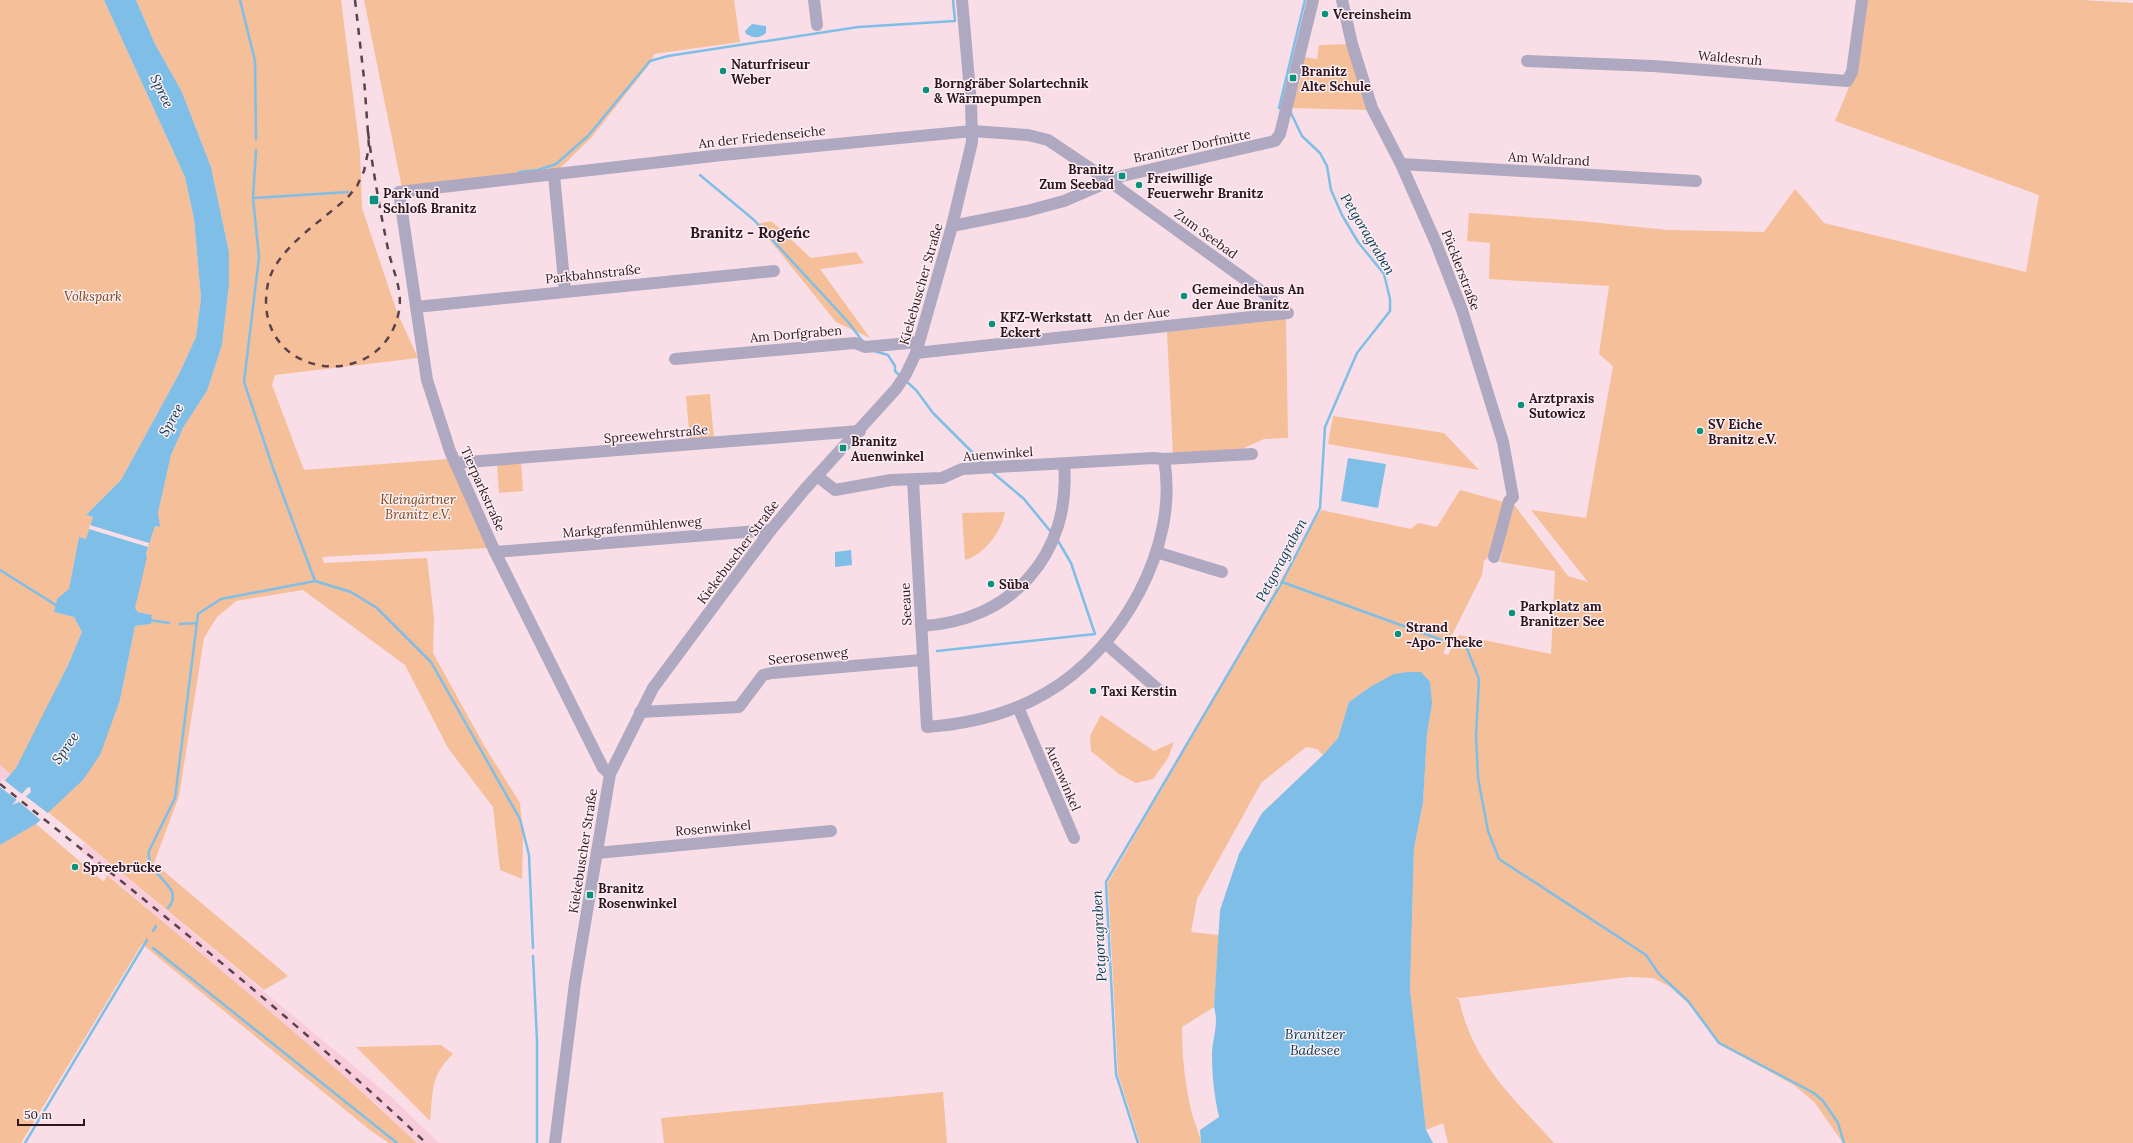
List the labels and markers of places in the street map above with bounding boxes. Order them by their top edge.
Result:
place label: Vereinsheim [1333,6,1411,23]
marker: Vereinsheim [1320,9,1330,19]
place label: Naturfriseur Weber [731,56,811,88]
place label: Branitz Alte Schule [1301,63,1371,95]
marker: Naturfriseur Weber [718,66,728,76]
marker: Branitz Alte Schule [1288,73,1298,83]
place label: Borngräber Solartechnik & Wärmepumpen [934,75,1089,107]
marker: Borngräber Solartechnik & Wärmepumpen [921,85,931,95]
place label: Branitz Zum Seebad [1039,161,1114,193]
place label: Freiwillige Feuerwehr Branitz [1147,170,1264,202]
marker: Branitz Zum Seebad [1117,171,1127,181]
marker: Freiwillige Feuerwehr Branitz [1134,180,1144,190]
place label: Park und Schloß Branitz [383,185,477,217]
marker: Park und Schloß Branitz [368,194,380,206]
place label: Gemeindehaus An der Aue Branitz [1192,281,1305,313]
marker: Gemeindehaus An der Aue Branitz [1179,291,1189,301]
place label: KFZ-Werkstatt Eckert [1000,309,1093,341]
marker: KFZ-Werkstatt Eckert [987,319,997,329]
place label: Arztpraxis Sutowicz [1529,390,1594,422]
marker: Arztpraxis Sutowicz [1516,400,1526,410]
place label: SV Eiche Branitz e.V. [1708,416,1777,448]
marker: SV Eiche Branitz e.V. [1695,426,1705,436]
place label: Branitz Auenwinkel [851,433,924,465]
marker: Branitz Auenwinkel [838,443,848,453]
place label: Süba [999,576,1029,593]
marker: Süba [986,579,996,589]
place label: Parkplatz am Branitzer See [1520,598,1604,630]
marker: Parkplatz am Branitzer See [1507,608,1517,618]
place label: Strand -Apo- Theke [1406,619,1483,651]
marker: Strand -Apo- Theke [1393,629,1403,639]
place label: Taxi Kerstin [1101,683,1178,700]
marker: Taxi Kerstin [1088,686,1098,696]
place label: Spreebrücke [83,859,161,876]
marker: Spreebrücke [70,862,80,872]
place label: Branitz Rosenwinkel [598,880,677,912]
marker: Branitz Rosenwinkel [585,890,595,900]

